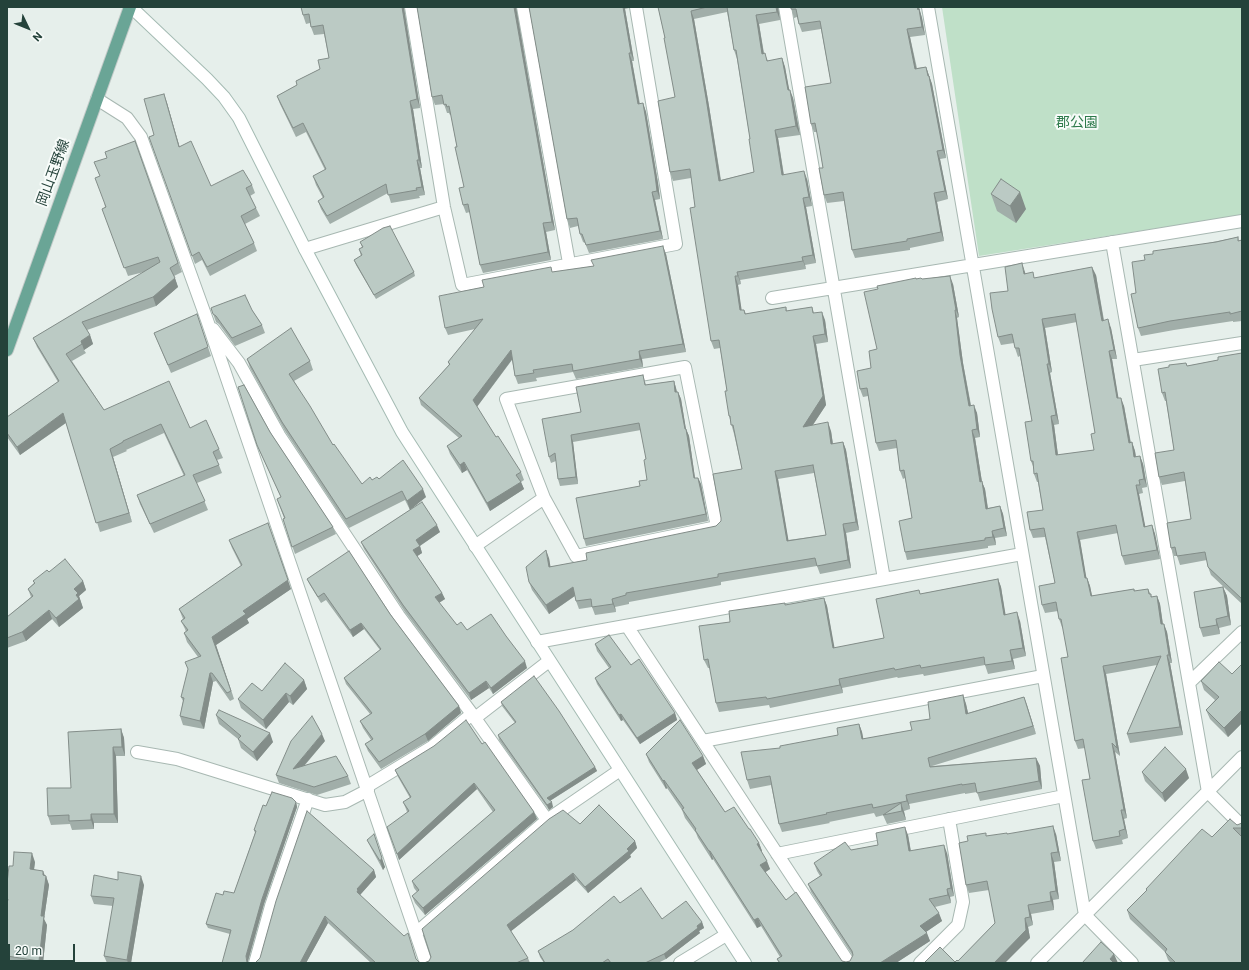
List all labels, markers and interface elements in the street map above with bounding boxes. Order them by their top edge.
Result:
north arrow [8,8,48,48]
text: N [30,29,45,44]
park label: 郡公園 [1056,115,1098,131]
street label: 岡山玉野線 [34,137,74,209]
scale bar [10,936,77,962]
text: 20 m [15,944,42,958]

